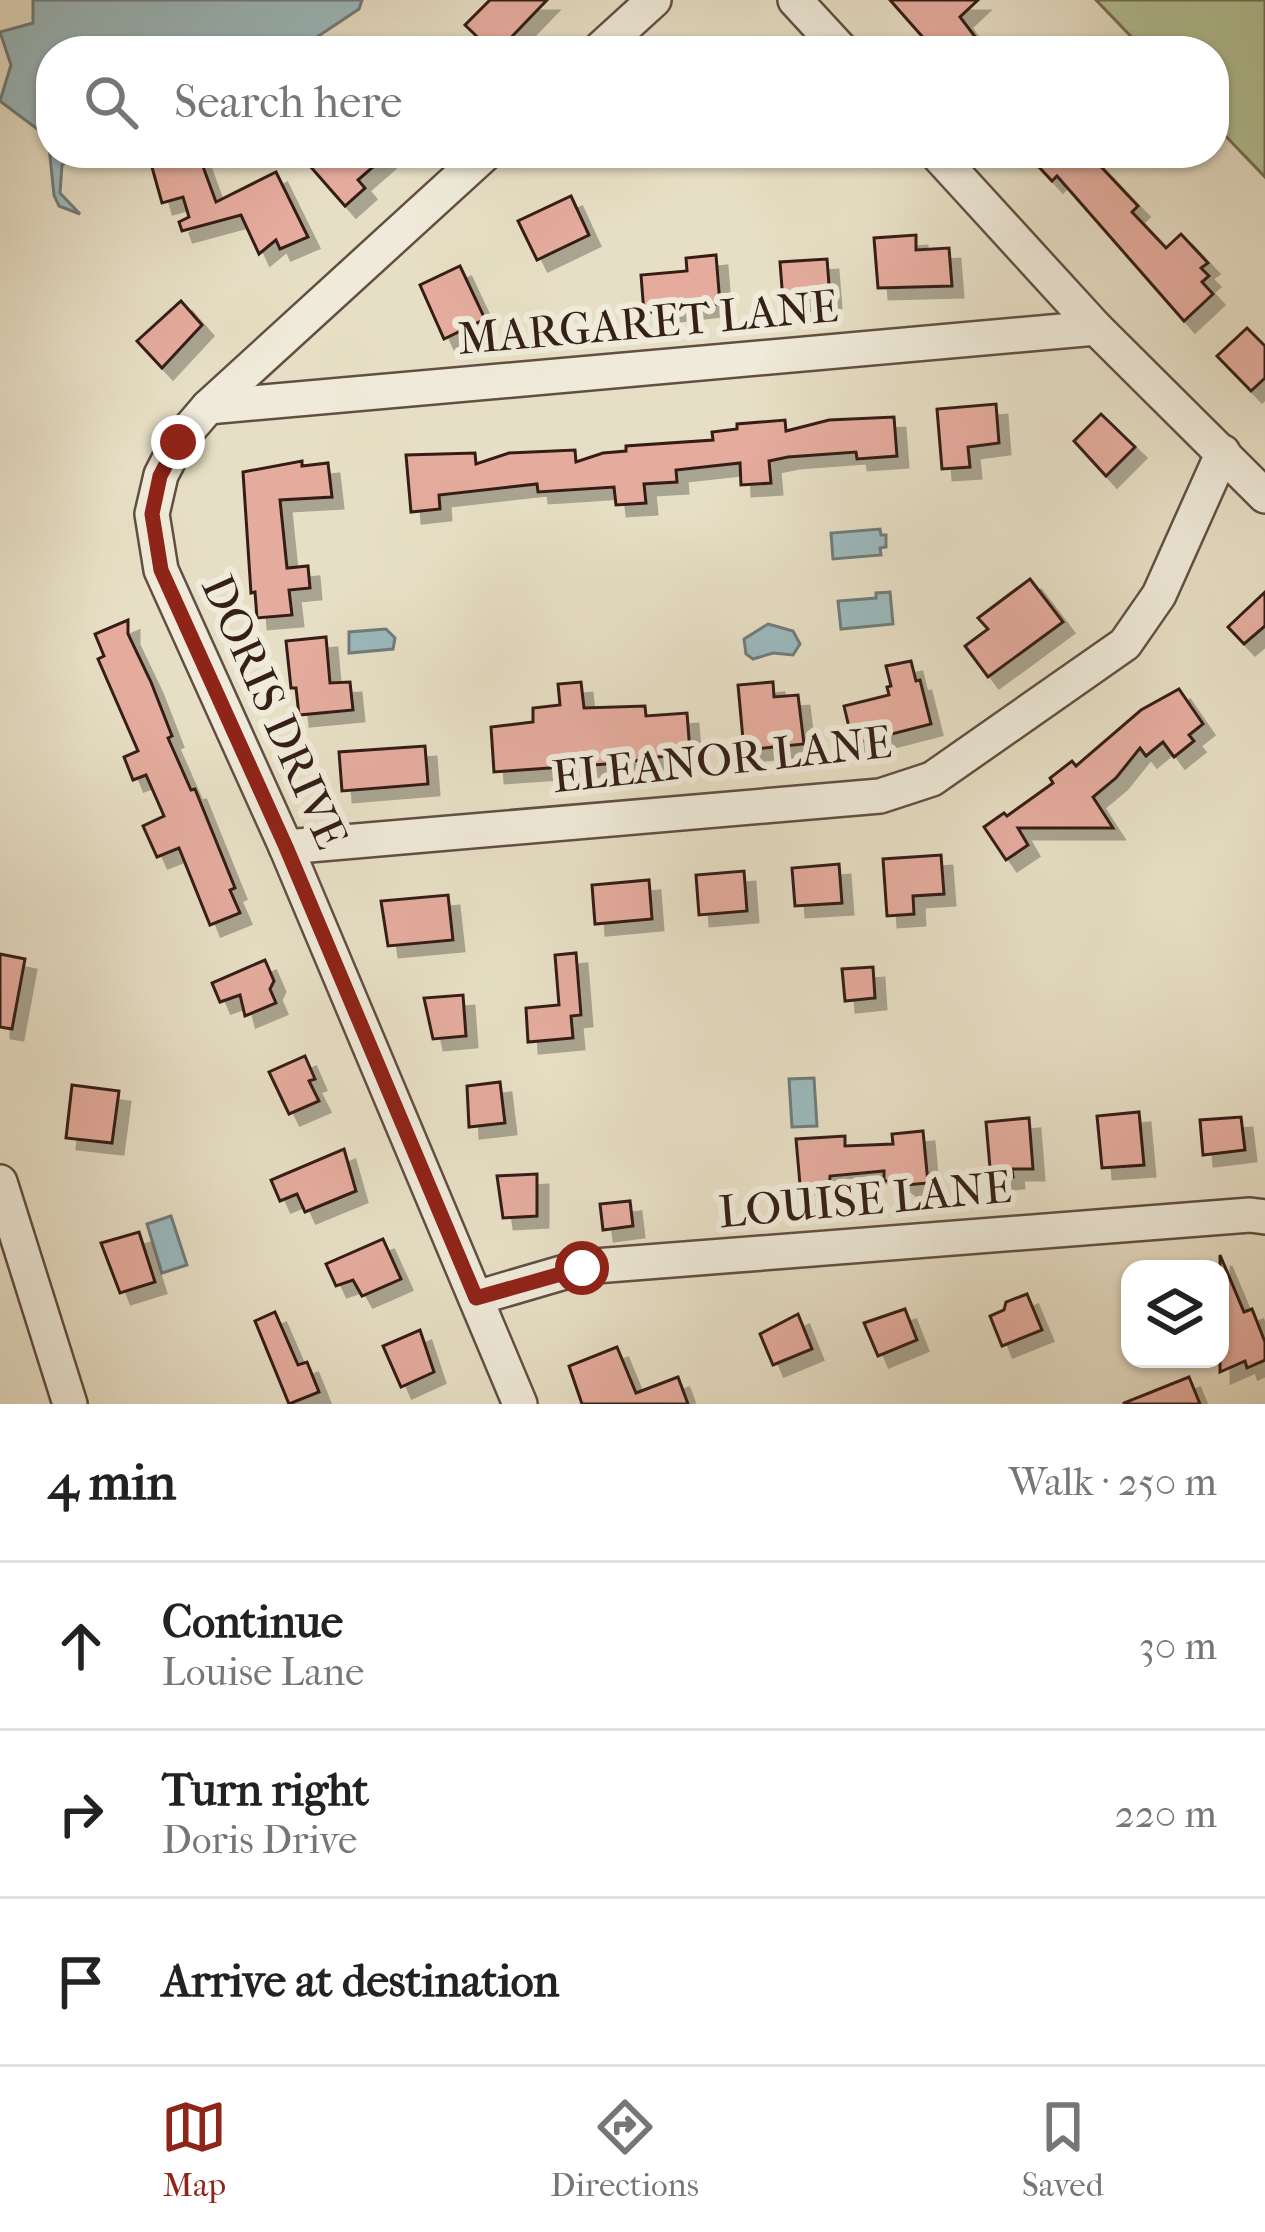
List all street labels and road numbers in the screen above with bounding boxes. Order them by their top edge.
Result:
street label: MARGARET LANE [456,280,840,366]
street label: DORIS DRIVE [190,567,358,857]
street label: ELEANOR LANE [550,716,894,804]
street label: LOUISE LANE [716,1161,1014,1239]

